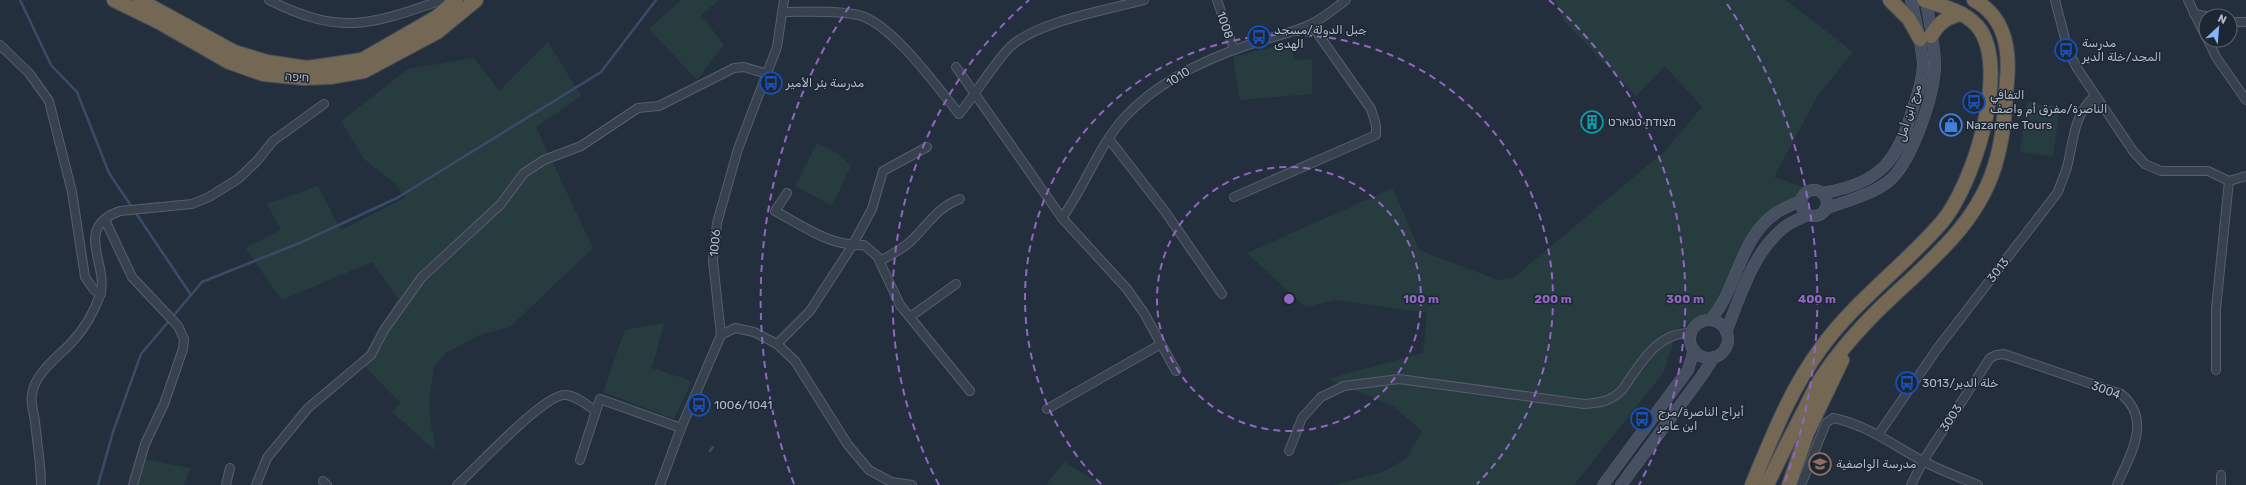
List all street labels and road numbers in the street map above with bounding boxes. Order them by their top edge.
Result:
street label: 1008 [1214,9,1236,41]
street label: 1010 [1163,64,1193,90]
street label: חיפה [284,69,310,85]
street label: مرج ابن أمل [1894,82,1926,144]
street label: 1006 [707,229,723,257]
street label: 3013 [1984,255,2012,285]
street label: 3004 [2090,378,2123,402]
street label: 3003 [1937,402,1965,434]

